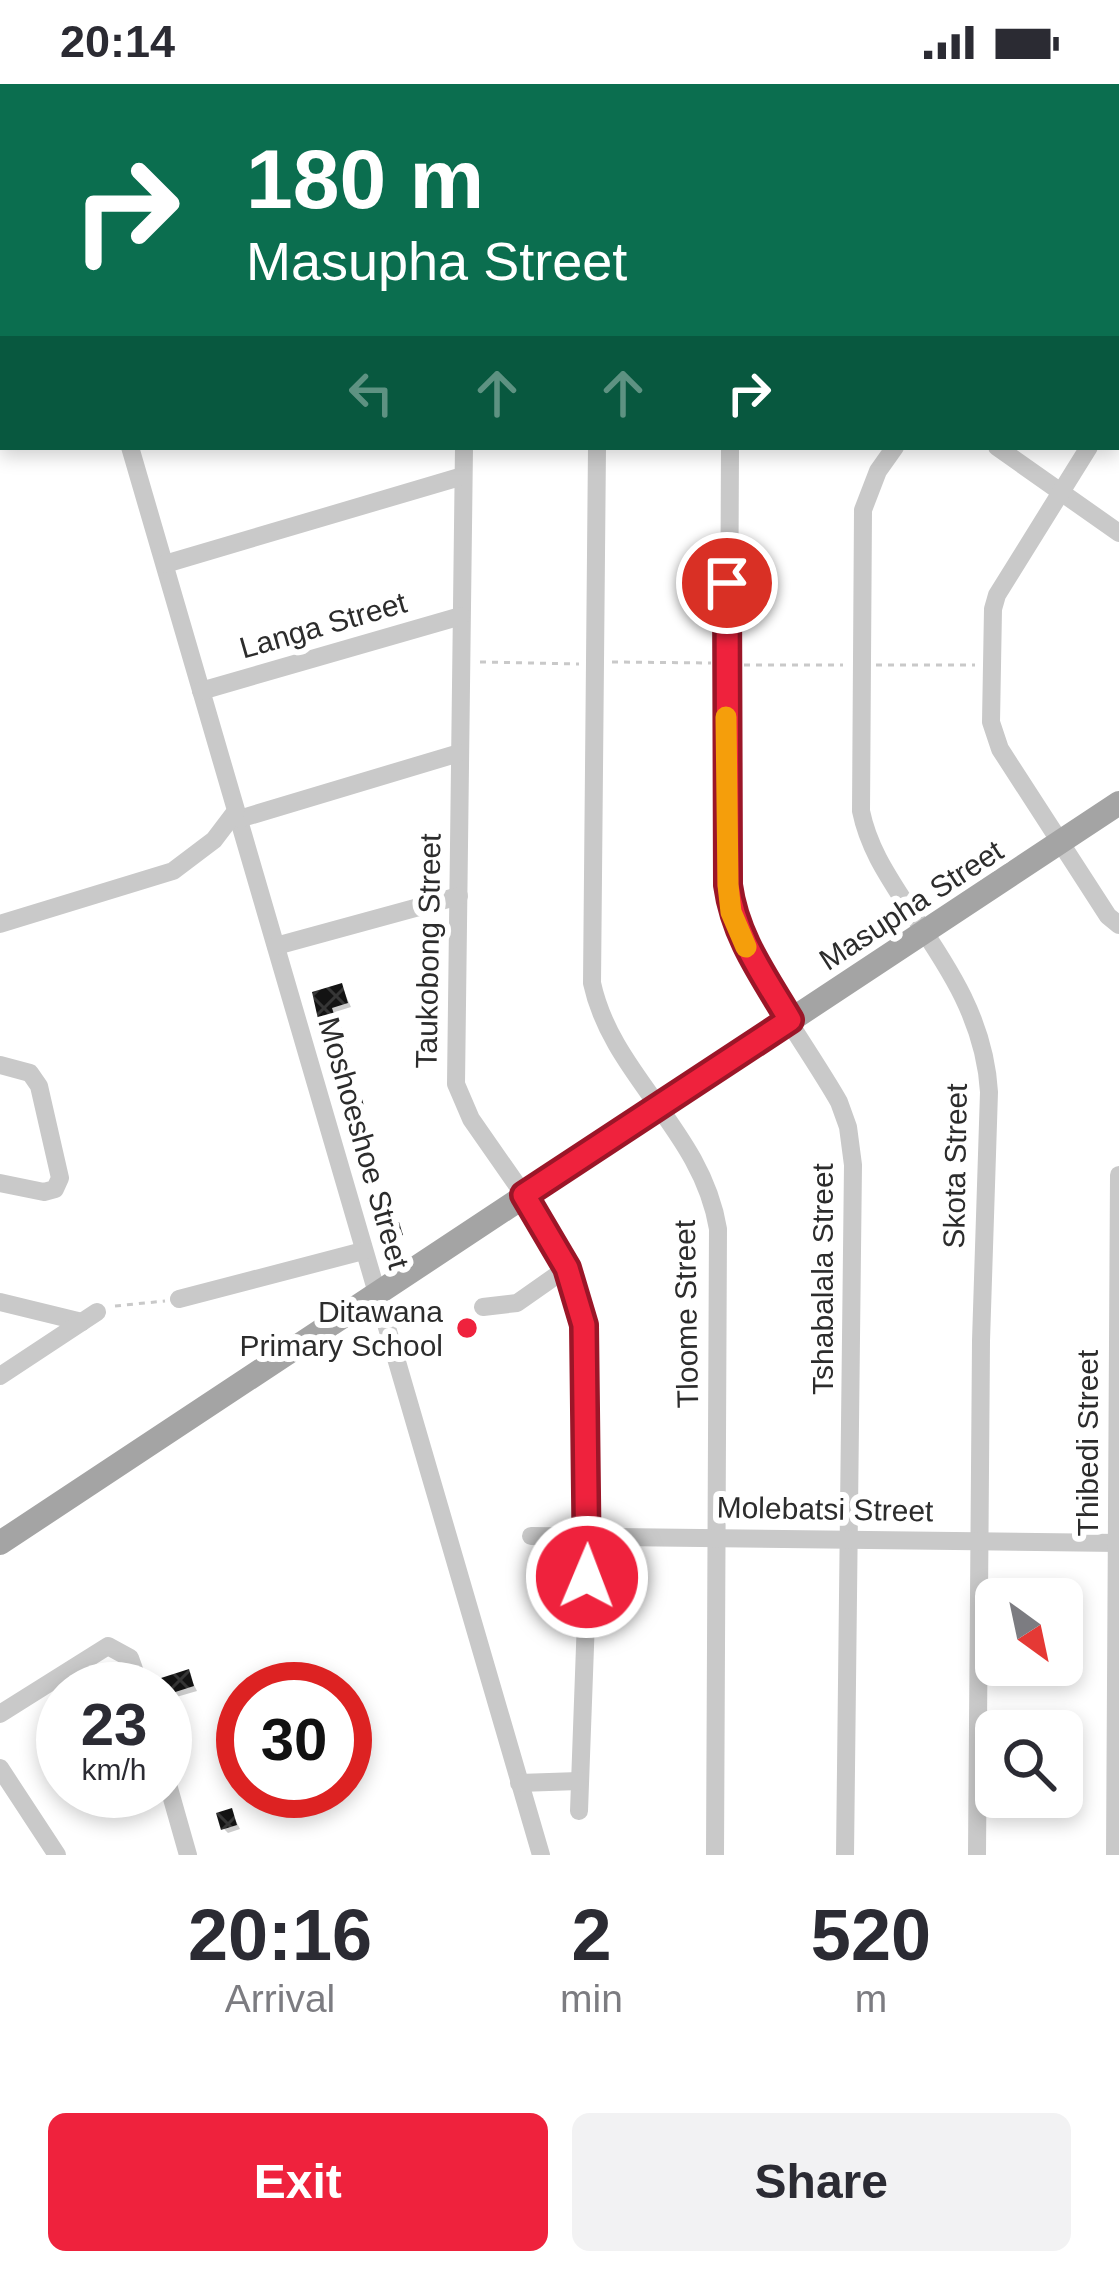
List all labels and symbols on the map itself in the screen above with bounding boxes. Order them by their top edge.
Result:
pin [676,532,778,634]
street label: Langa Street [236,585,411,665]
street label: Taukobong Street [409,832,447,1069]
street label: Masupha Street [813,833,1009,977]
street label: Moshoeshoe Street [312,1013,416,1273]
street label: Skota Street [937,1083,973,1249]
street label: Tshabalala Street [806,1162,839,1395]
street label: Tloome Street [668,1219,704,1408]
place label: Ditawana Primary School [240,1295,443,1362]
marker: Ditawana Primary School [454,1315,480,1341]
street label: Thibedi Street [1071,1349,1104,1536]
street label: Molebatsi Street [716,1491,934,1527]
position arrow [524,1514,650,1640]
north arrow [975,1578,1083,1686]
speed limit sign: 30 [216,1662,372,1818]

